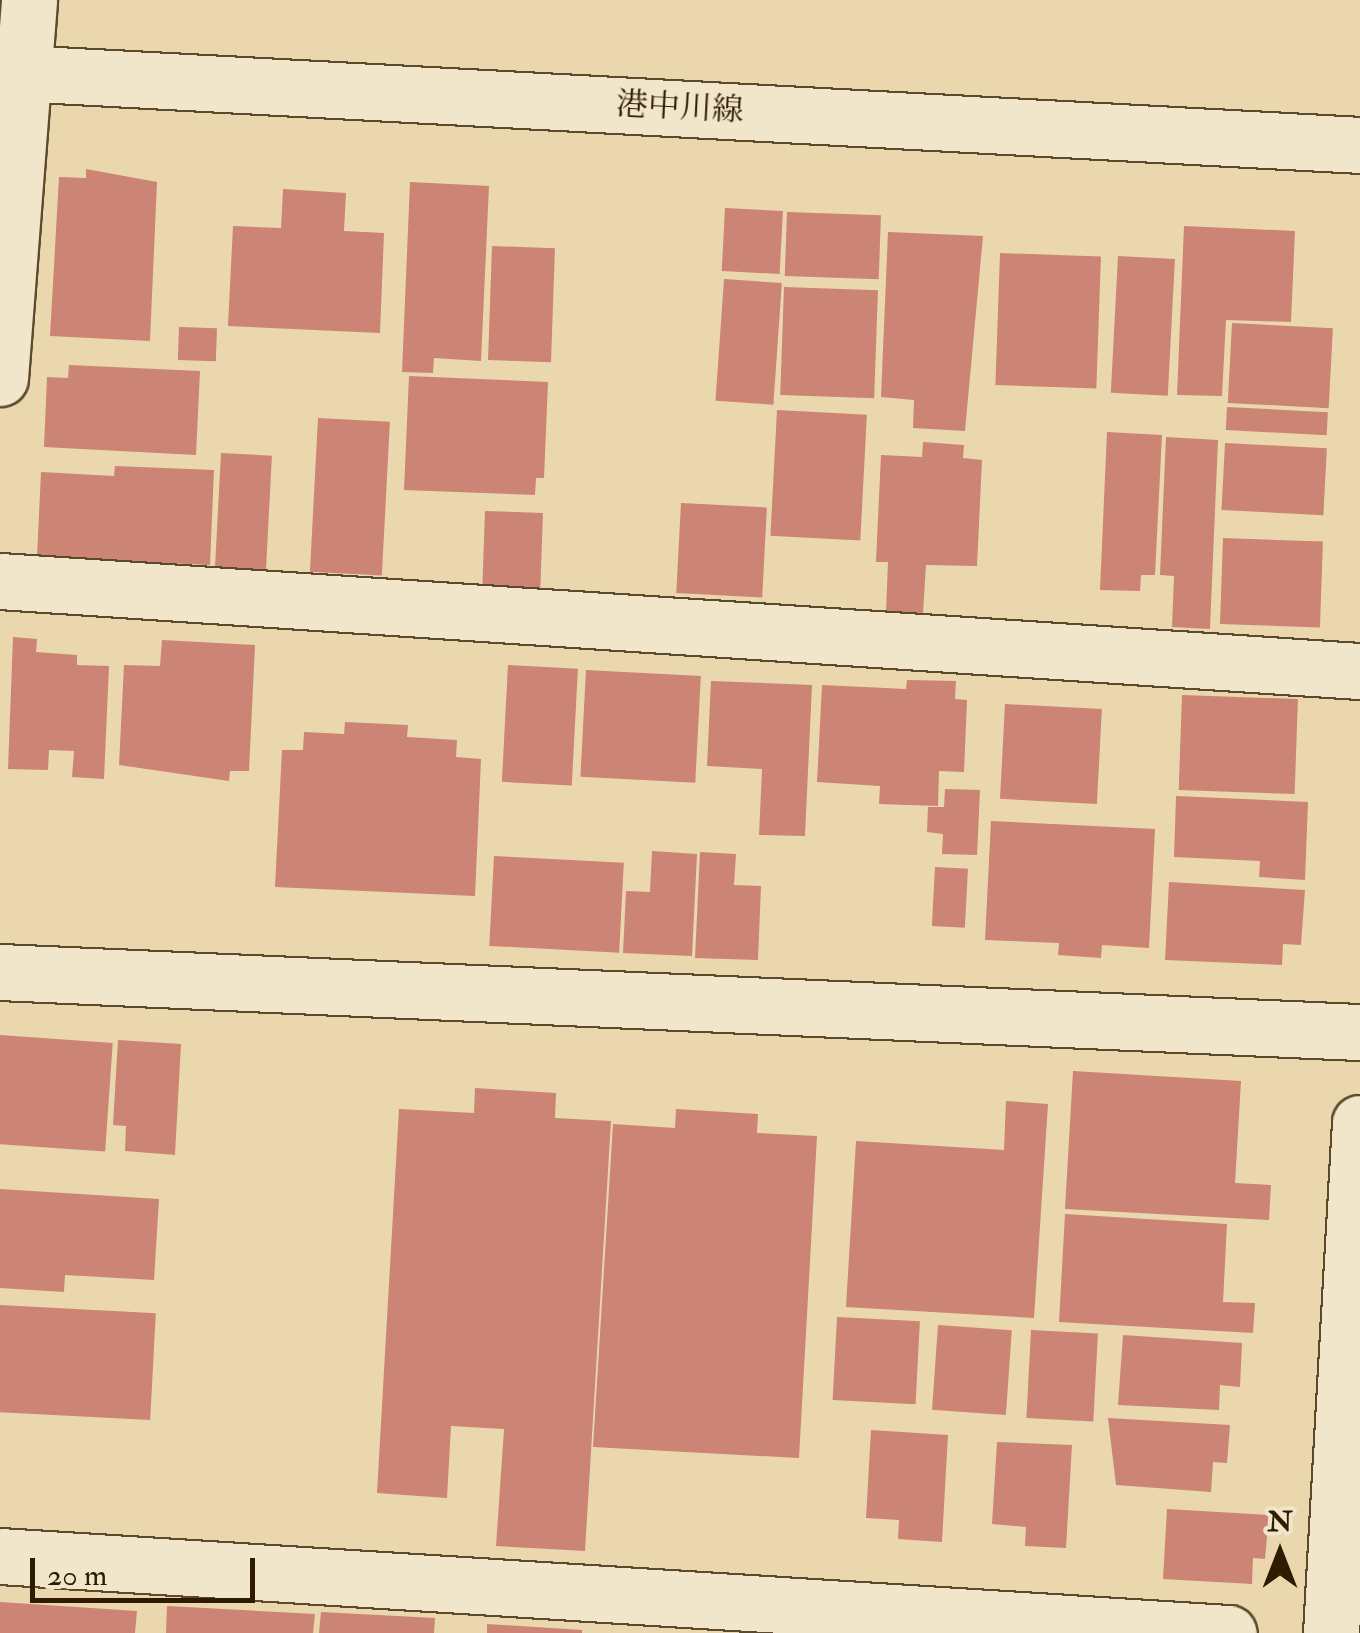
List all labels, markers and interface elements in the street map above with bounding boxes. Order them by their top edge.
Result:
street label: 港中川線 [615,85,745,131]
north arrow [1230,1503,1330,1603]
text: N [1267,1505,1293,1540]
scale bar [35,1538,260,1600]
text: 20 m [47,1557,107,1594]

